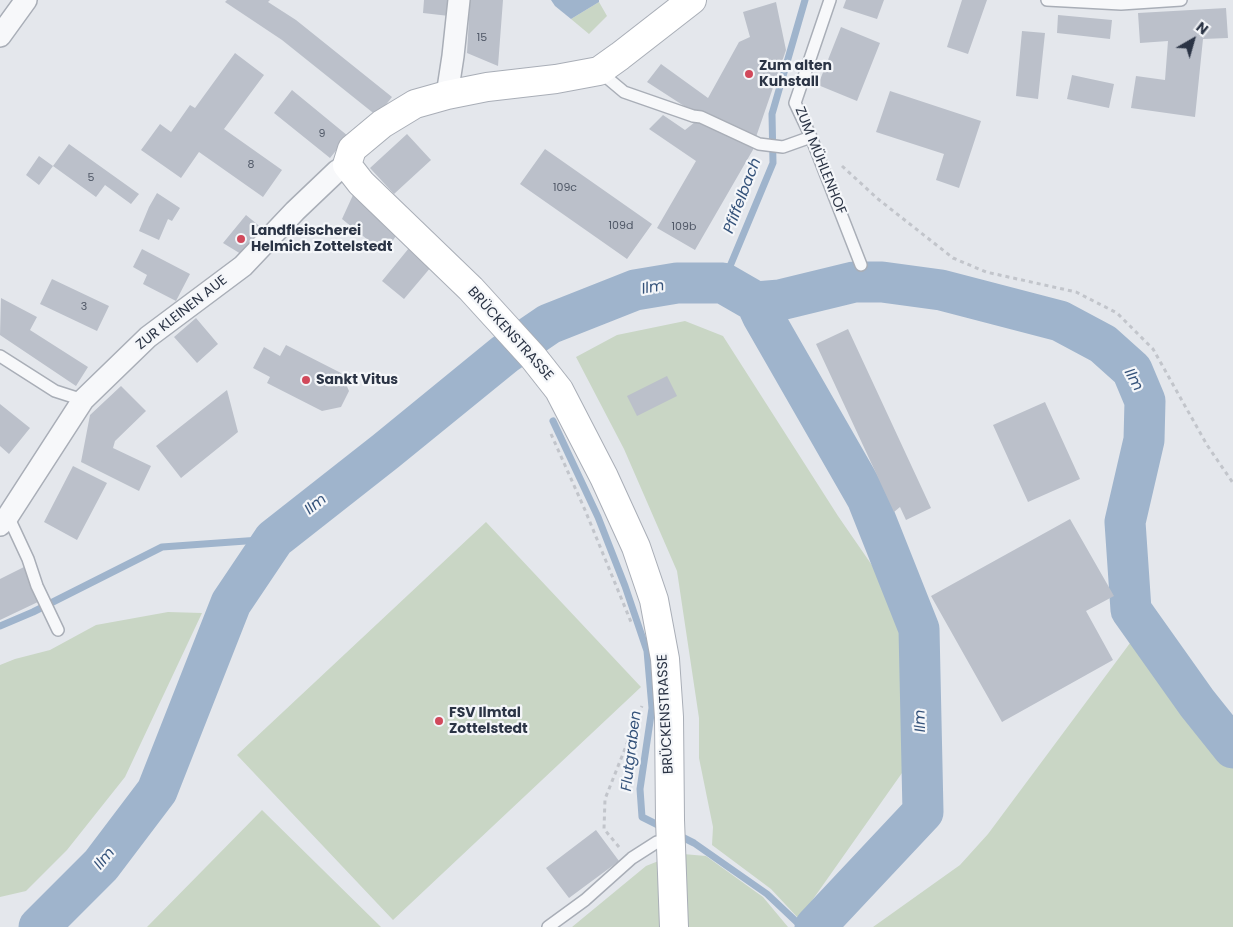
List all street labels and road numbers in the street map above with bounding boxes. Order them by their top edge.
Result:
street label: ZUM MÜHLENHOF [791,105,849,217]
street label: ZUR KLEINEN AUE [133,272,231,354]
street label: BRÜCKENSTRASSE [464,284,556,384]
street label: BRÜCKENSTRASSE [654,654,678,774]

